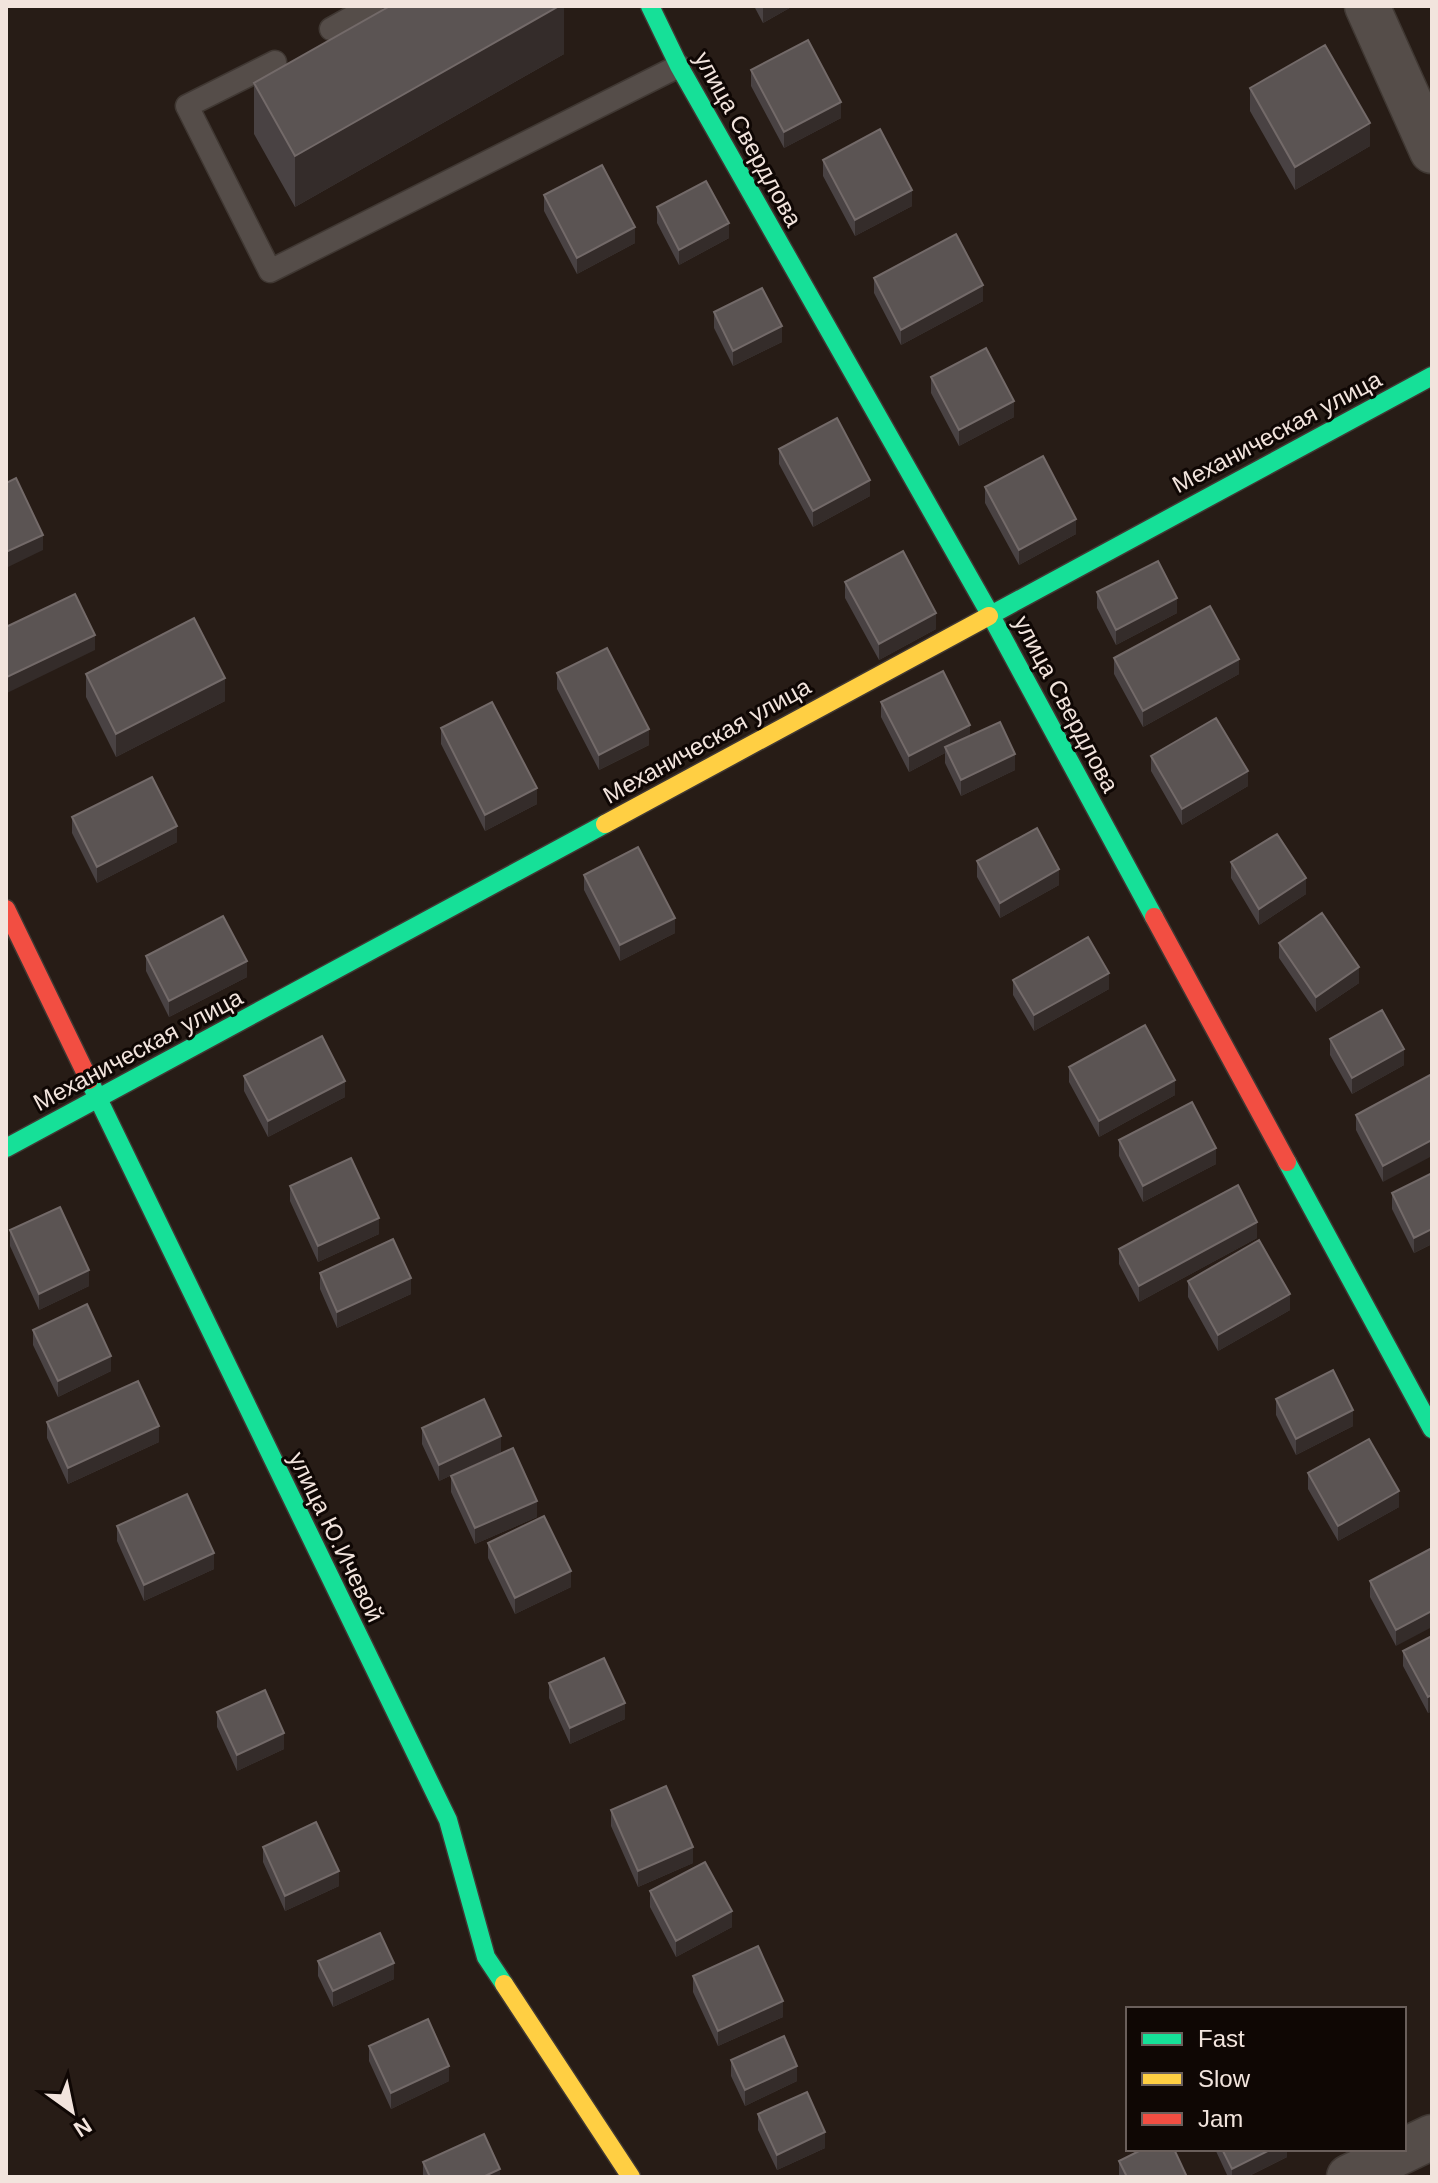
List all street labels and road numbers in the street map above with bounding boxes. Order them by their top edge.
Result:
street label: улица Свердлова [689,46,808,232]
street label: Механическая улица [1168,365,1386,498]
street label: улица Свердлова [1008,611,1125,797]
street label: Механическая улица [598,672,816,809]
street label: Механическая улица [29,983,247,1116]
street label: улица Ю.Ичевой [284,1447,389,1626]

